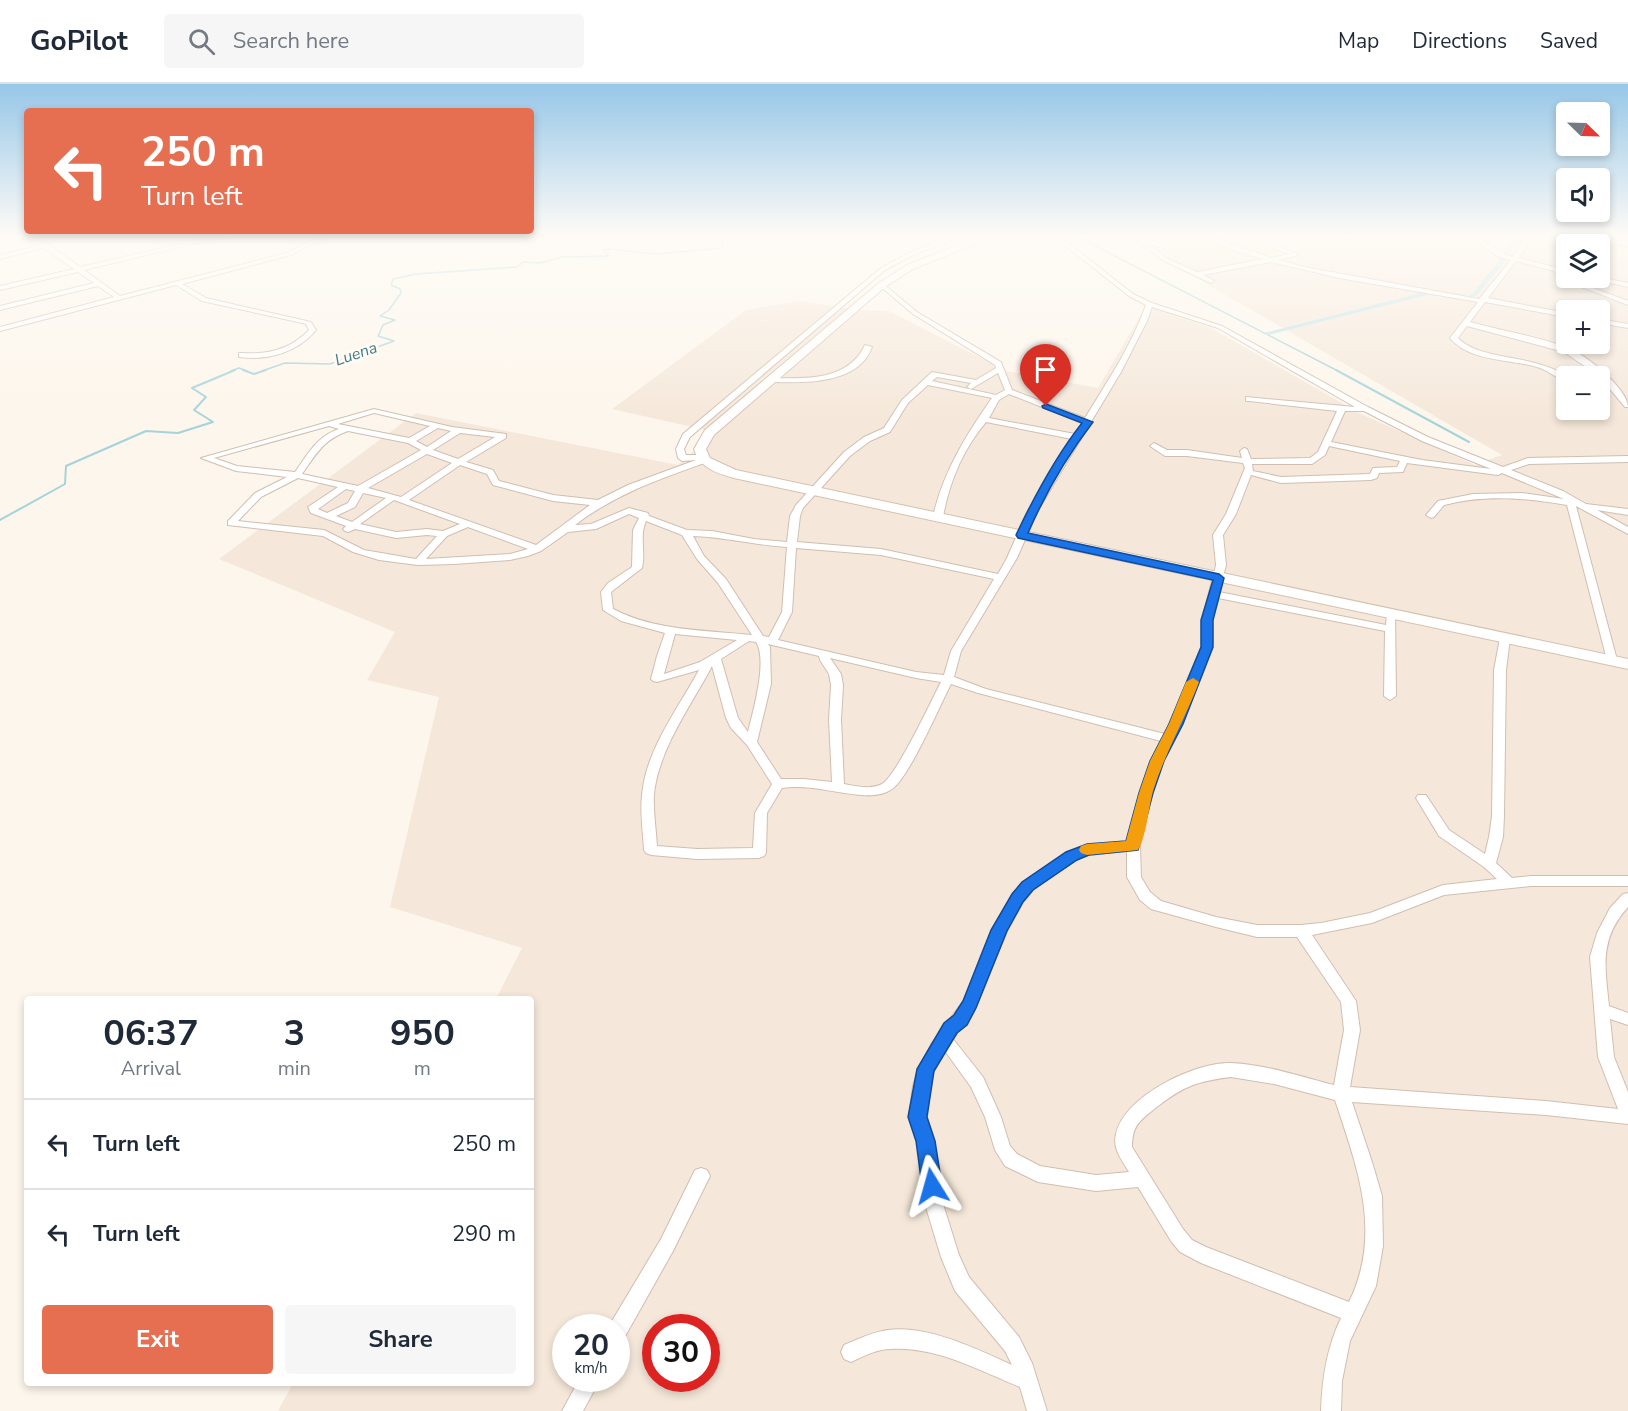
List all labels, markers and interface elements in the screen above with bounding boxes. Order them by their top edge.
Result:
search box [164,14,584,68]
text: GoPilot [30,22,128,60]
icon: search [185,25,218,58]
text: Search here [233,26,349,56]
text: Map [1338,27,1379,55]
text: Directions [1412,27,1507,55]
text: Saved [1540,27,1598,55]
north arrow [1556,102,1610,156]
map controls [1556,102,1610,420]
text: 250 m [141,124,265,181]
icon: left [42,132,120,210]
button: sound [1556,168,1610,222]
text: Turn left [141,178,242,215]
button: layers [1556,234,1610,288]
button: + [1556,300,1610,354]
water label: Luena [332,337,380,371]
pin [1020,344,1071,406]
icon: arrive [1029,353,1062,386]
button: − [1556,366,1610,420]
text: 06:37 [103,1009,199,1058]
text: 3 [283,1009,305,1058]
text: 950 [390,1009,455,1058]
text: Arrival [121,1055,181,1082]
text: min [278,1055,311,1082]
text: m [414,1055,431,1082]
icon: left [42,1128,75,1161]
text: Turn left [93,1129,180,1159]
text: 250 m [452,1129,516,1159]
position arrow [900,1154,964,1218]
icon: left [42,1218,75,1251]
text: Turn left [93,1219,180,1249]
text: 290 m [452,1219,516,1249]
button: Exit [42,1305,273,1374]
button: Share [285,1305,516,1374]
speed limit sign: 30 [642,1314,720,1392]
text: 20 [573,1325,609,1366]
text: km/h [574,1358,608,1378]

